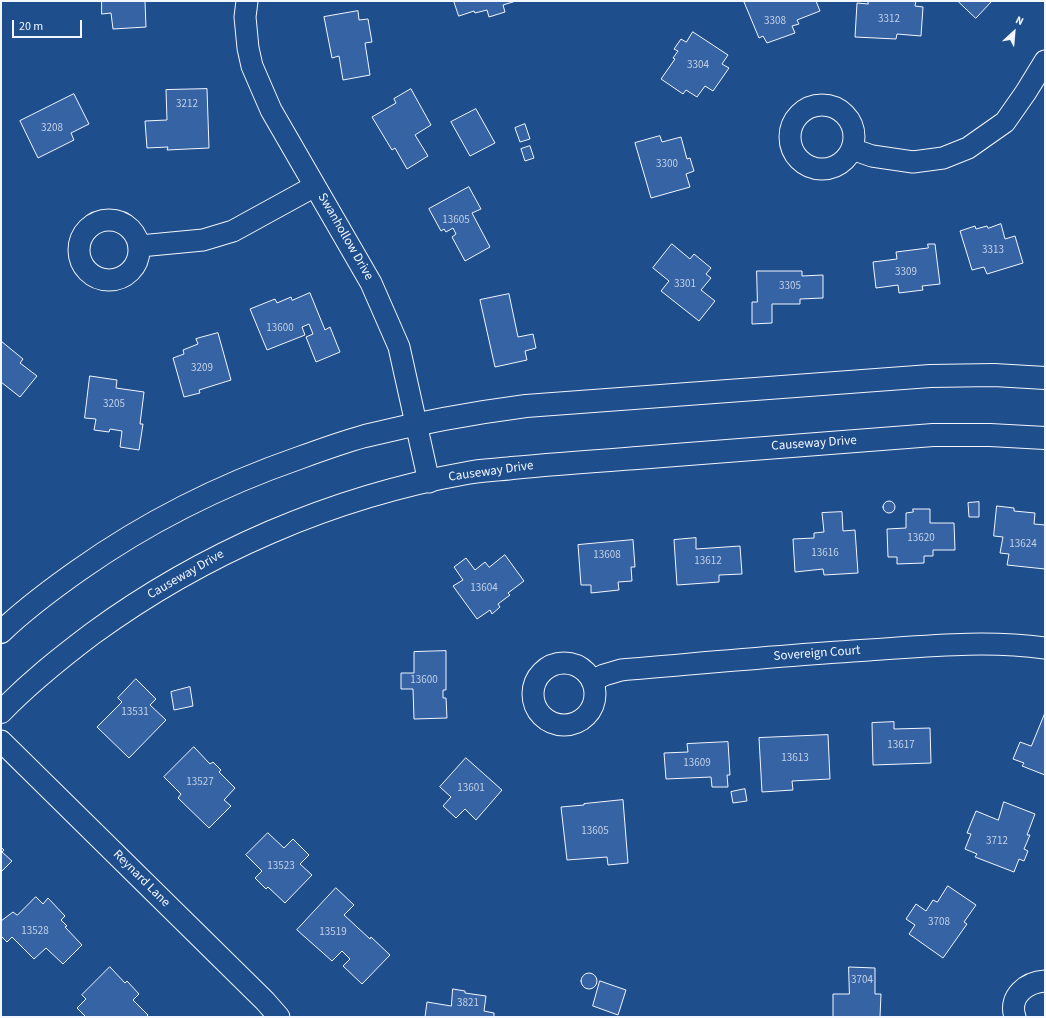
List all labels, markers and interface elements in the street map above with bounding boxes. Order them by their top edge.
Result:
scale bar [14,12,84,38]
north arrow [994,12,1034,52]
text: N [1013,12,1026,29]
house number: 3312 [878,13,900,27]
house number: 3308 [764,15,786,29]
text: 20 m [19,18,43,35]
house number: 3304 [687,59,709,73]
house number: 3212 [176,98,198,112]
house number: 3208 [41,122,63,136]
house number: 3300 [656,158,678,172]
street label: Swanhollow Drive [314,191,376,283]
house number: 13605 [442,214,470,228]
house number: 3313 [982,244,1004,258]
house number: 3309 [895,266,917,280]
house number: 3301 [674,278,696,292]
house number: 3305 [779,280,801,294]
house number: 13600 [266,322,294,336]
house number: 3209 [191,362,213,376]
house number: 3205 [103,398,125,412]
street label: Causeway Drive [771,433,857,455]
street label: Causeway Drive [448,458,534,486]
house number: 13620 [907,532,935,546]
house number: 13624 [1009,538,1037,552]
street label: Causeway Drive [145,547,227,603]
house number: 13616 [811,547,839,561]
house number: 13608 [593,549,621,563]
house number: 13612 [694,555,722,569]
house number: 13604 [470,582,498,596]
street label: Sovereign Court [773,643,861,665]
house number: 13600 [410,674,438,688]
house number: 13531 [121,706,149,720]
house number: 13617 [887,739,915,753]
house number: 13613 [781,752,809,766]
house number: 13609 [683,757,711,771]
house number: 13527 [186,776,214,790]
house number: 13601 [457,782,485,796]
house number: 13605 [581,825,609,839]
house number: 3712 [986,835,1008,849]
street label: Reynard Lane [109,847,173,911]
house number: 13523 [267,860,295,874]
house number: 3708 [928,916,950,930]
house number: 13528 [21,925,49,939]
house number: 13519 [319,926,347,940]
house number: 3704 [851,974,873,988]
house number: 3821 [457,997,479,1011]

